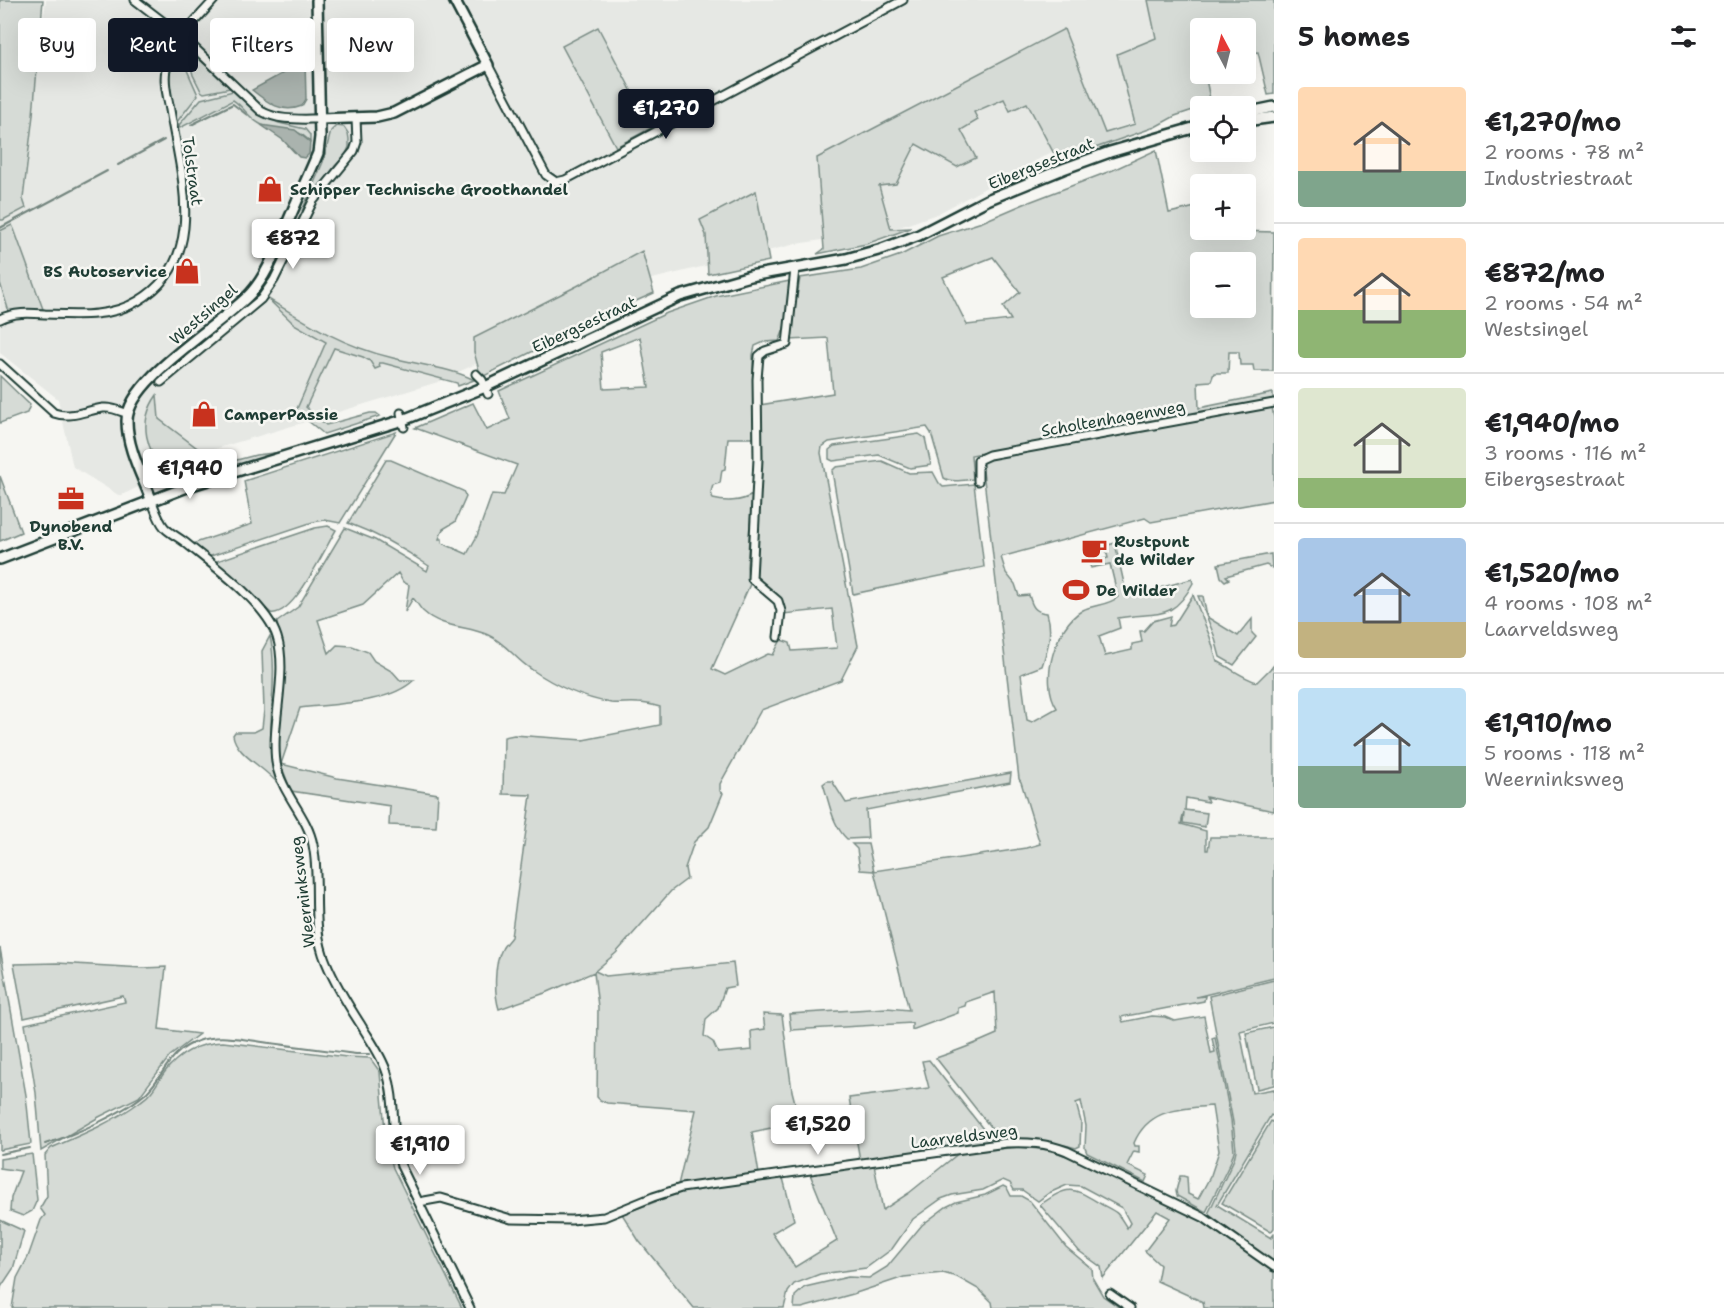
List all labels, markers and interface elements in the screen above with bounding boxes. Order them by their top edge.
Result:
chip: Buy [18,18,96,72]
chip: Rent [108,18,198,72]
chip: Filters [210,18,315,72]
chip: New [327,18,414,72]
north arrow [1190,18,1256,84]
map controls [1190,18,1256,318]
text: 5 homes [1298,19,1410,54]
icon: filters [1667,20,1700,53]
pin: €1,270 [617,89,715,140]
text: €1,270 [632,95,700,121]
button: locate [1190,96,1256,162]
text: €1,270/mo [1484,104,1621,139]
icon: home [1346,111,1418,183]
street label: Eibergsestraat [985,133,1097,194]
street label: Tolstraat [177,135,208,207]
text: 2 rooms · 78 m² [1484,139,1644,165]
text: Industriestraat [1484,165,1633,191]
shop icon: Schipper Technische Groothandel [255,174,285,204]
button: + [1190,174,1256,240]
place label: Schipper Technische Groothandel [290,179,568,200]
pin: €872 [257,219,329,270]
text: €872 [266,225,320,251]
button: − [1190,252,1256,318]
text: €872/mo [1484,255,1605,290]
shop icon: BS Autoservice [172,256,202,286]
place label: BS Autoservice [43,261,167,282]
icon: home [1346,262,1418,334]
street label: Westsingel [165,279,242,350]
text: 2 rooms · 54 m² [1484,290,1643,316]
street label: Eibergsestraat [529,291,640,358]
text: Westsingel [1484,316,1588,342]
street label: Scholtenhagenweg [1039,395,1187,441]
shop icon: CamperPassie [189,399,219,429]
place label: CamperPassie [224,404,339,425]
text: €1,940/mo [1484,405,1620,440]
icon: home [1346,412,1418,484]
text: 3 rooms · 116 m² [1484,440,1646,466]
pin: €1,940 [141,449,239,500]
text: €1,940 [157,455,223,481]
text: Eibergsestraat [1484,466,1625,492]
office icon: Dynobend B.V. [56,484,86,514]
place label: Dynobend B.V. [29,516,113,555]
place label: Rustpunt de Wilder [1114,531,1195,570]
cafe icon: Rustpunt de Wilder [1079,535,1109,565]
text: €1,520/mo [1484,555,1620,590]
icon: home [1346,562,1418,634]
sports icon: De Wilder [1061,575,1091,605]
place label: De Wilder [1096,580,1177,601]
text: 4 rooms · 108 m² [1484,590,1653,616]
text: Laarveldsweg [1484,616,1618,642]
text: €1,910/mo [1484,705,1612,740]
icon: home [1346,712,1418,784]
text: 5 rooms · 118 m² [1484,740,1645,766]
text: Weerninksweg [1484,766,1624,792]
street label: Weerninksweg [285,835,320,949]
pin: €1,520 [769,1105,867,1156]
text: €1,520 [785,1111,851,1137]
street label: Laarveldsweg [909,1119,1019,1153]
pin: €1,910 [371,1125,469,1176]
text: €1,910 [390,1131,450,1157]

